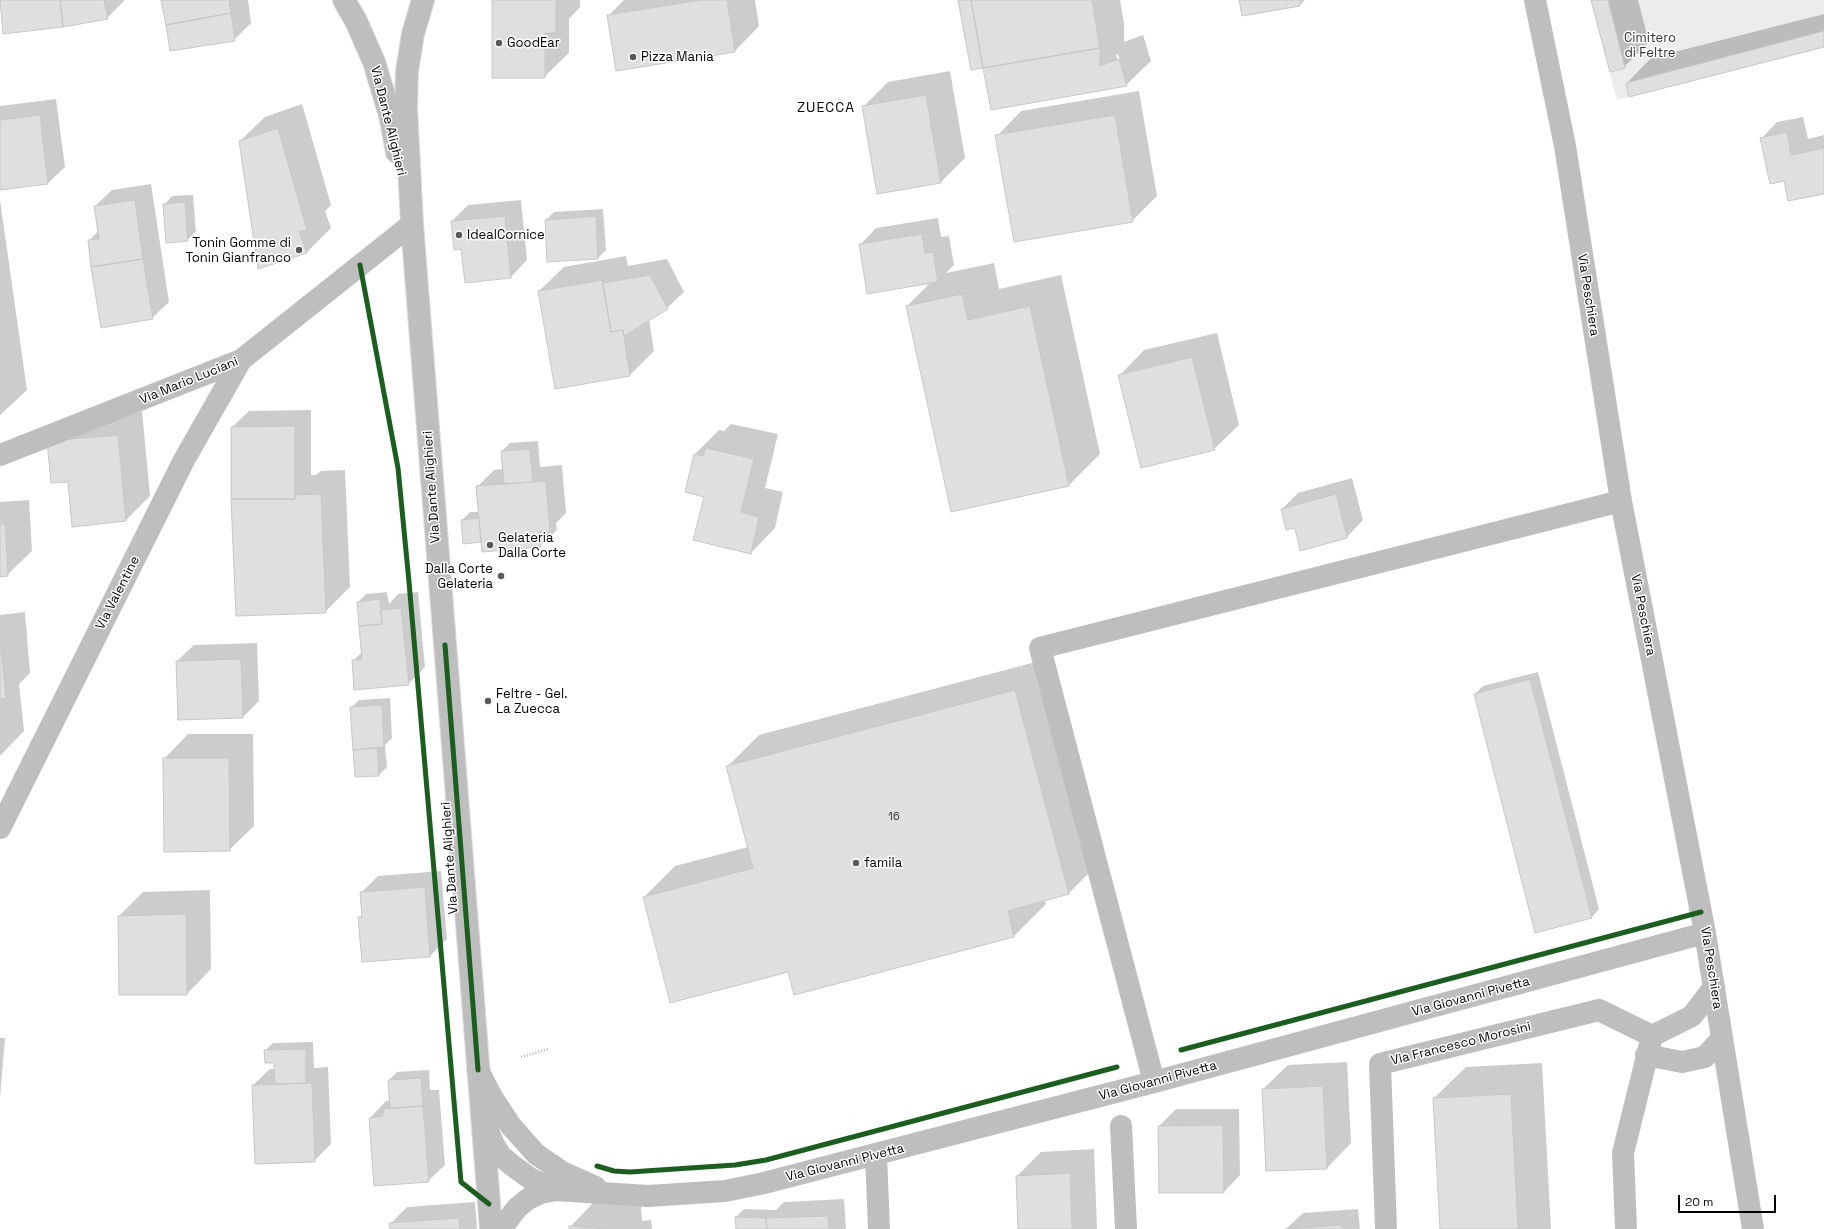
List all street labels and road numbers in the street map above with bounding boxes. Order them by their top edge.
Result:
street label: Via Dante Alighieri [367,65,409,177]
street label: Via Peschiera [1574,253,1602,337]
street label: Via Mario Luciani [137,354,241,408]
street label: Via Dante Alighieri [420,430,444,544]
street label: Via Valentine [93,554,143,632]
street label: Via Peschiera [1627,573,1659,657]
street label: Via Dante Alighieri [438,801,462,915]
street label: Via Peschiera [1697,926,1725,1010]
street label: Via Giovanni Pivetta [1410,974,1532,1020]
street label: Via Francesco Morosini [1389,1019,1533,1069]
street label: Via Giovanni Pivetta [1097,1058,1219,1104]
street label: Via Giovanni Pivetta [784,1141,906,1185]

